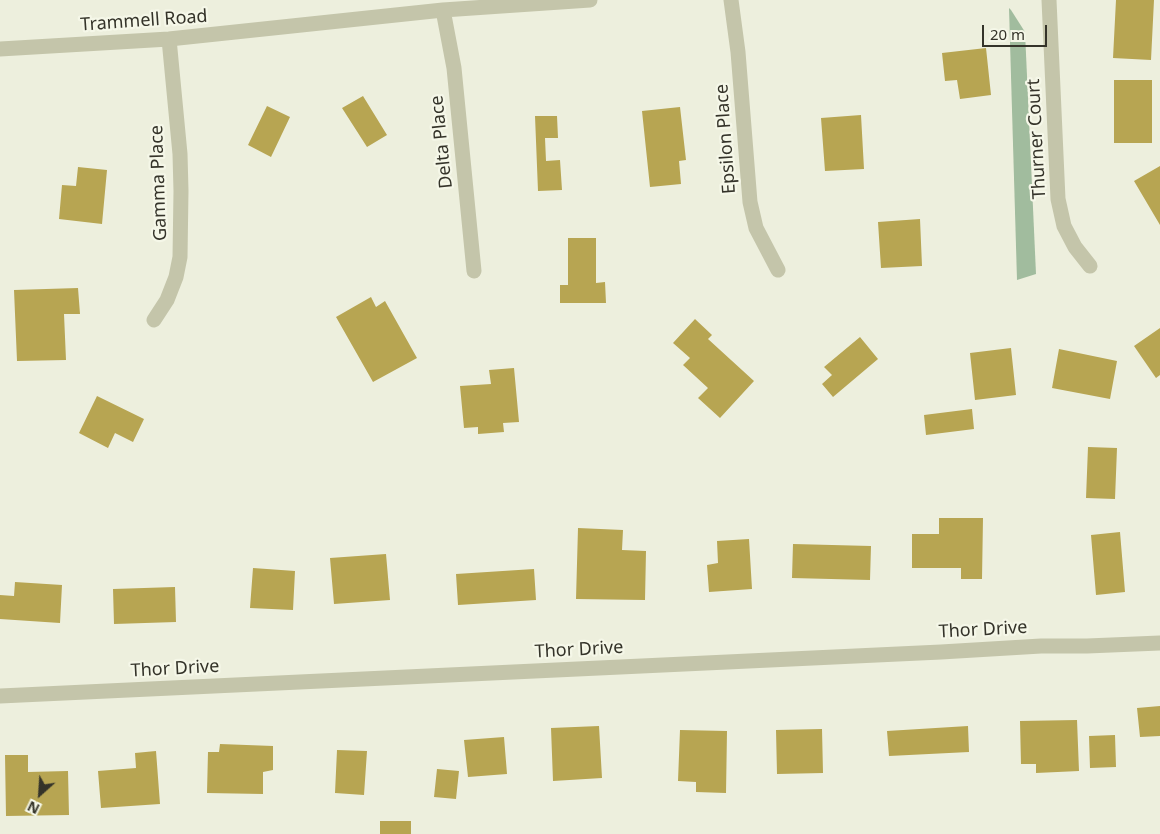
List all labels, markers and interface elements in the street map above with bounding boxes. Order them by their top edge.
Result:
street label: Trammell Road [80,6,208,36]
scale bar [985,15,1050,47]
text: 20 m [990,24,1025,44]
street label: Thurner Court [1023,78,1051,200]
street label: Epsilon Place [711,83,741,195]
street label: Delta Place [426,94,458,190]
street label: Gamma Place [146,125,172,241]
street label: Thor Drive [938,617,1028,643]
street label: Thor Drive [534,637,624,663]
street label: Thor Drive [130,656,220,682]
north arrow [15,769,65,819]
text: N [24,797,42,819]

